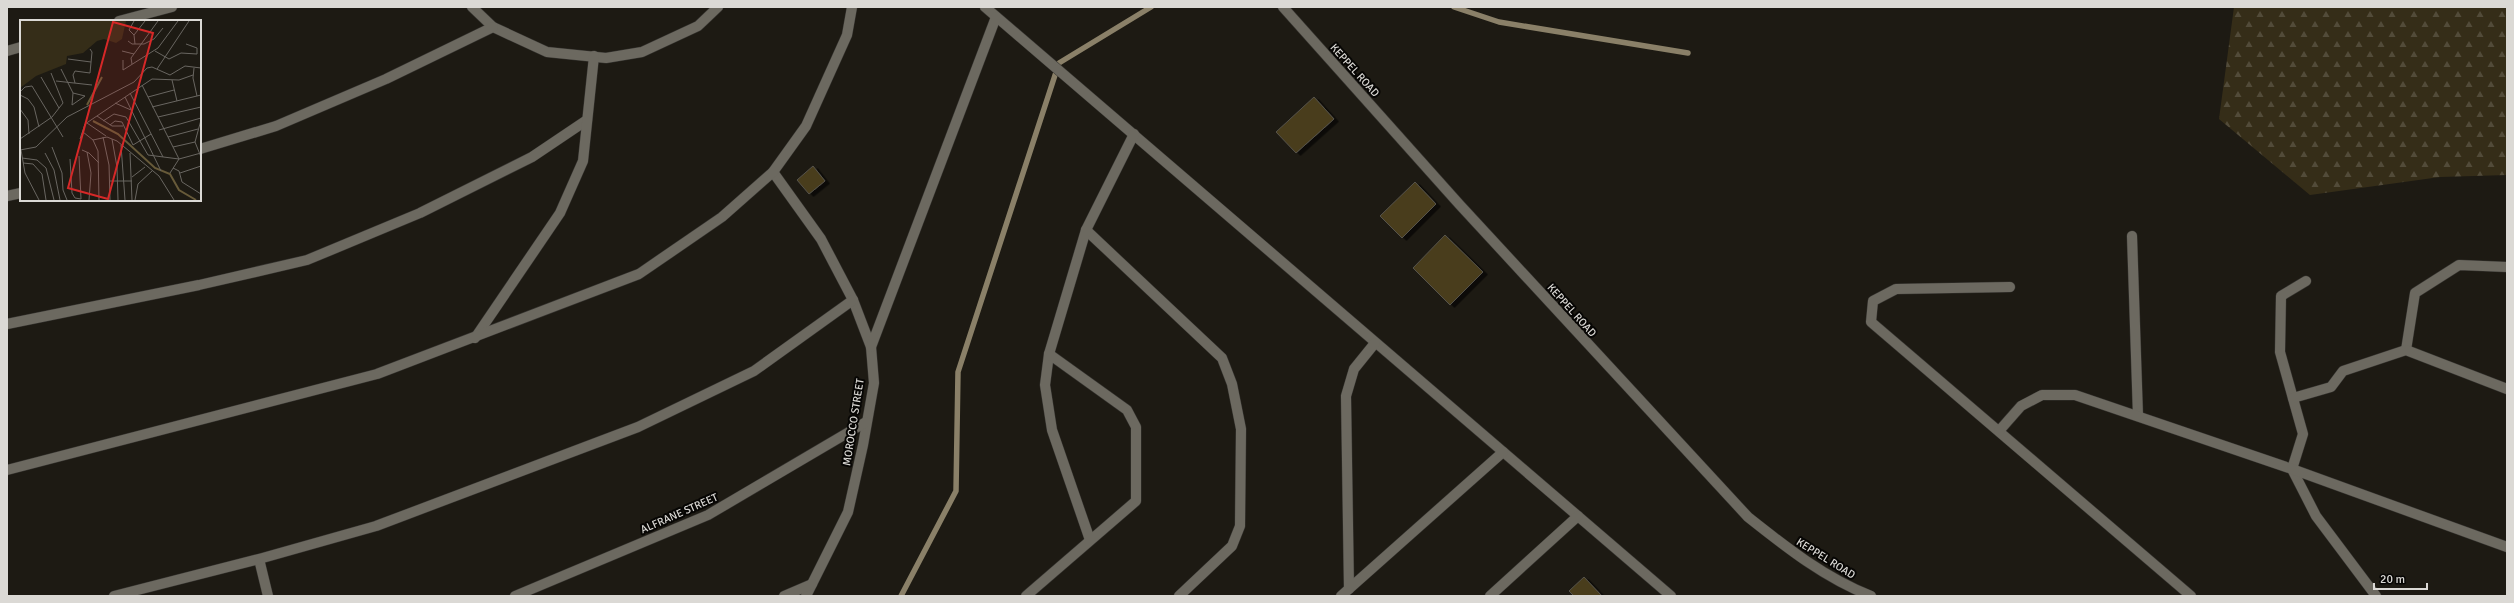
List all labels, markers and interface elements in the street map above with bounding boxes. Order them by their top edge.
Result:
inset map [20,20,201,201]
street label: KEPPEL ROAD [1327,41,1382,100]
street label: KEPPEL ROAD [1544,281,1599,340]
street label: MOROCCO STREET [840,377,867,467]
street label: ALFRANE STREET [639,490,720,536]
street label: KEPPEL ROAD [1794,535,1858,582]
scale bar [2374,565,2427,591]
text: 20 m [2380,572,2405,587]

